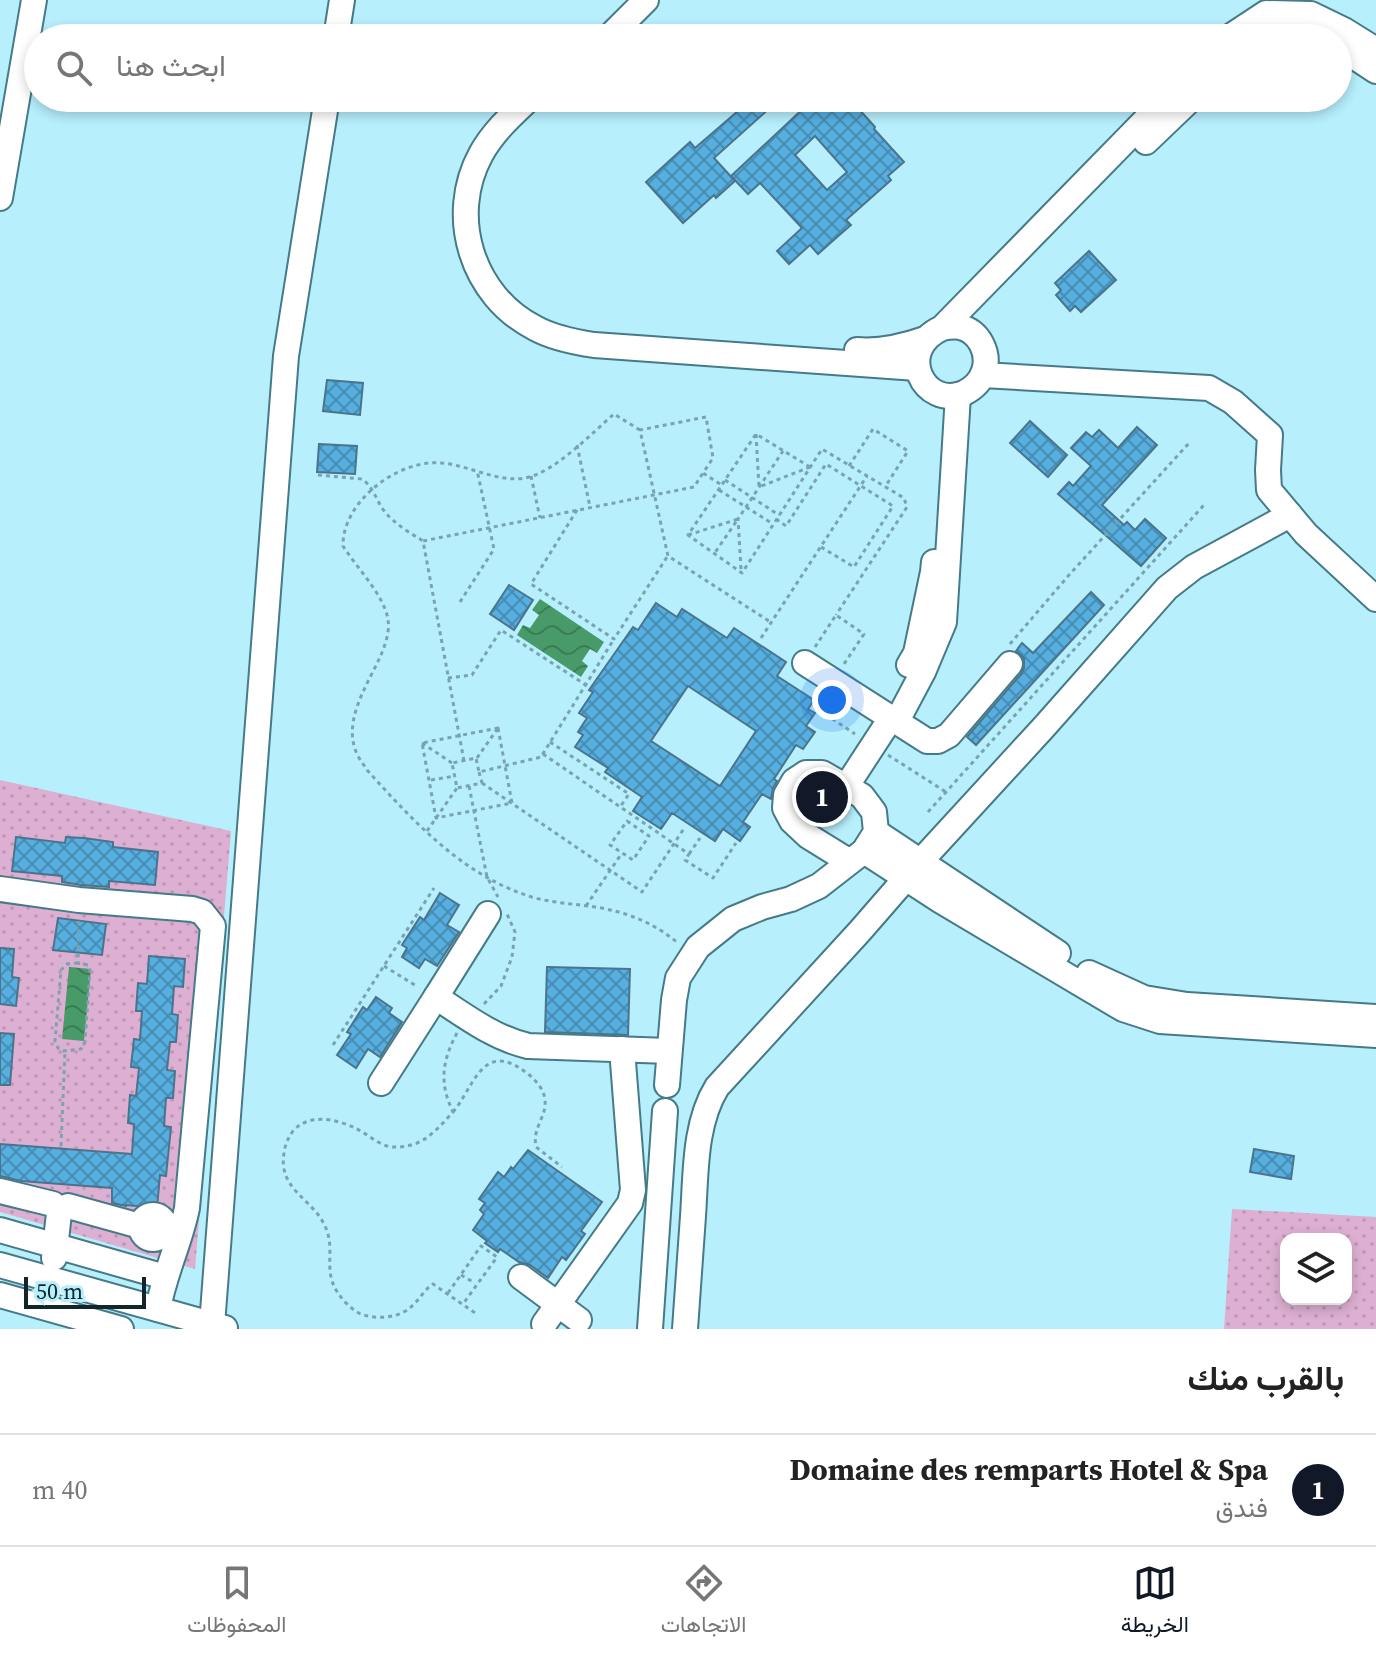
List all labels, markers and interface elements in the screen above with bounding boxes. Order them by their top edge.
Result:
search box [24,24,1352,112]
text: ابحث هنا [116,45,226,86]
icon: search [52,46,96,90]
your location [812,680,852,720]
pin: 1 [796,767,848,827]
map controls [1280,1233,1352,1305]
button: layers [1280,1233,1352,1305]
scale bar [24,1273,146,1309]
text: 50 m [36,1276,83,1306]
text: بالقرب منك [1187,1355,1344,1401]
text: Domaine des remparts Hotel & Spa [790,1449,1268,1490]
text: 40 m [32,1472,88,1508]
text: 1 [1311,1472,1325,1508]
text: فندق [1216,1490,1268,1526]
tab: المحفوظات [187,1561,286,1644]
tab: الاتجاهات [661,1561,746,1644]
tab: الخريطة [1121,1561,1189,1644]

